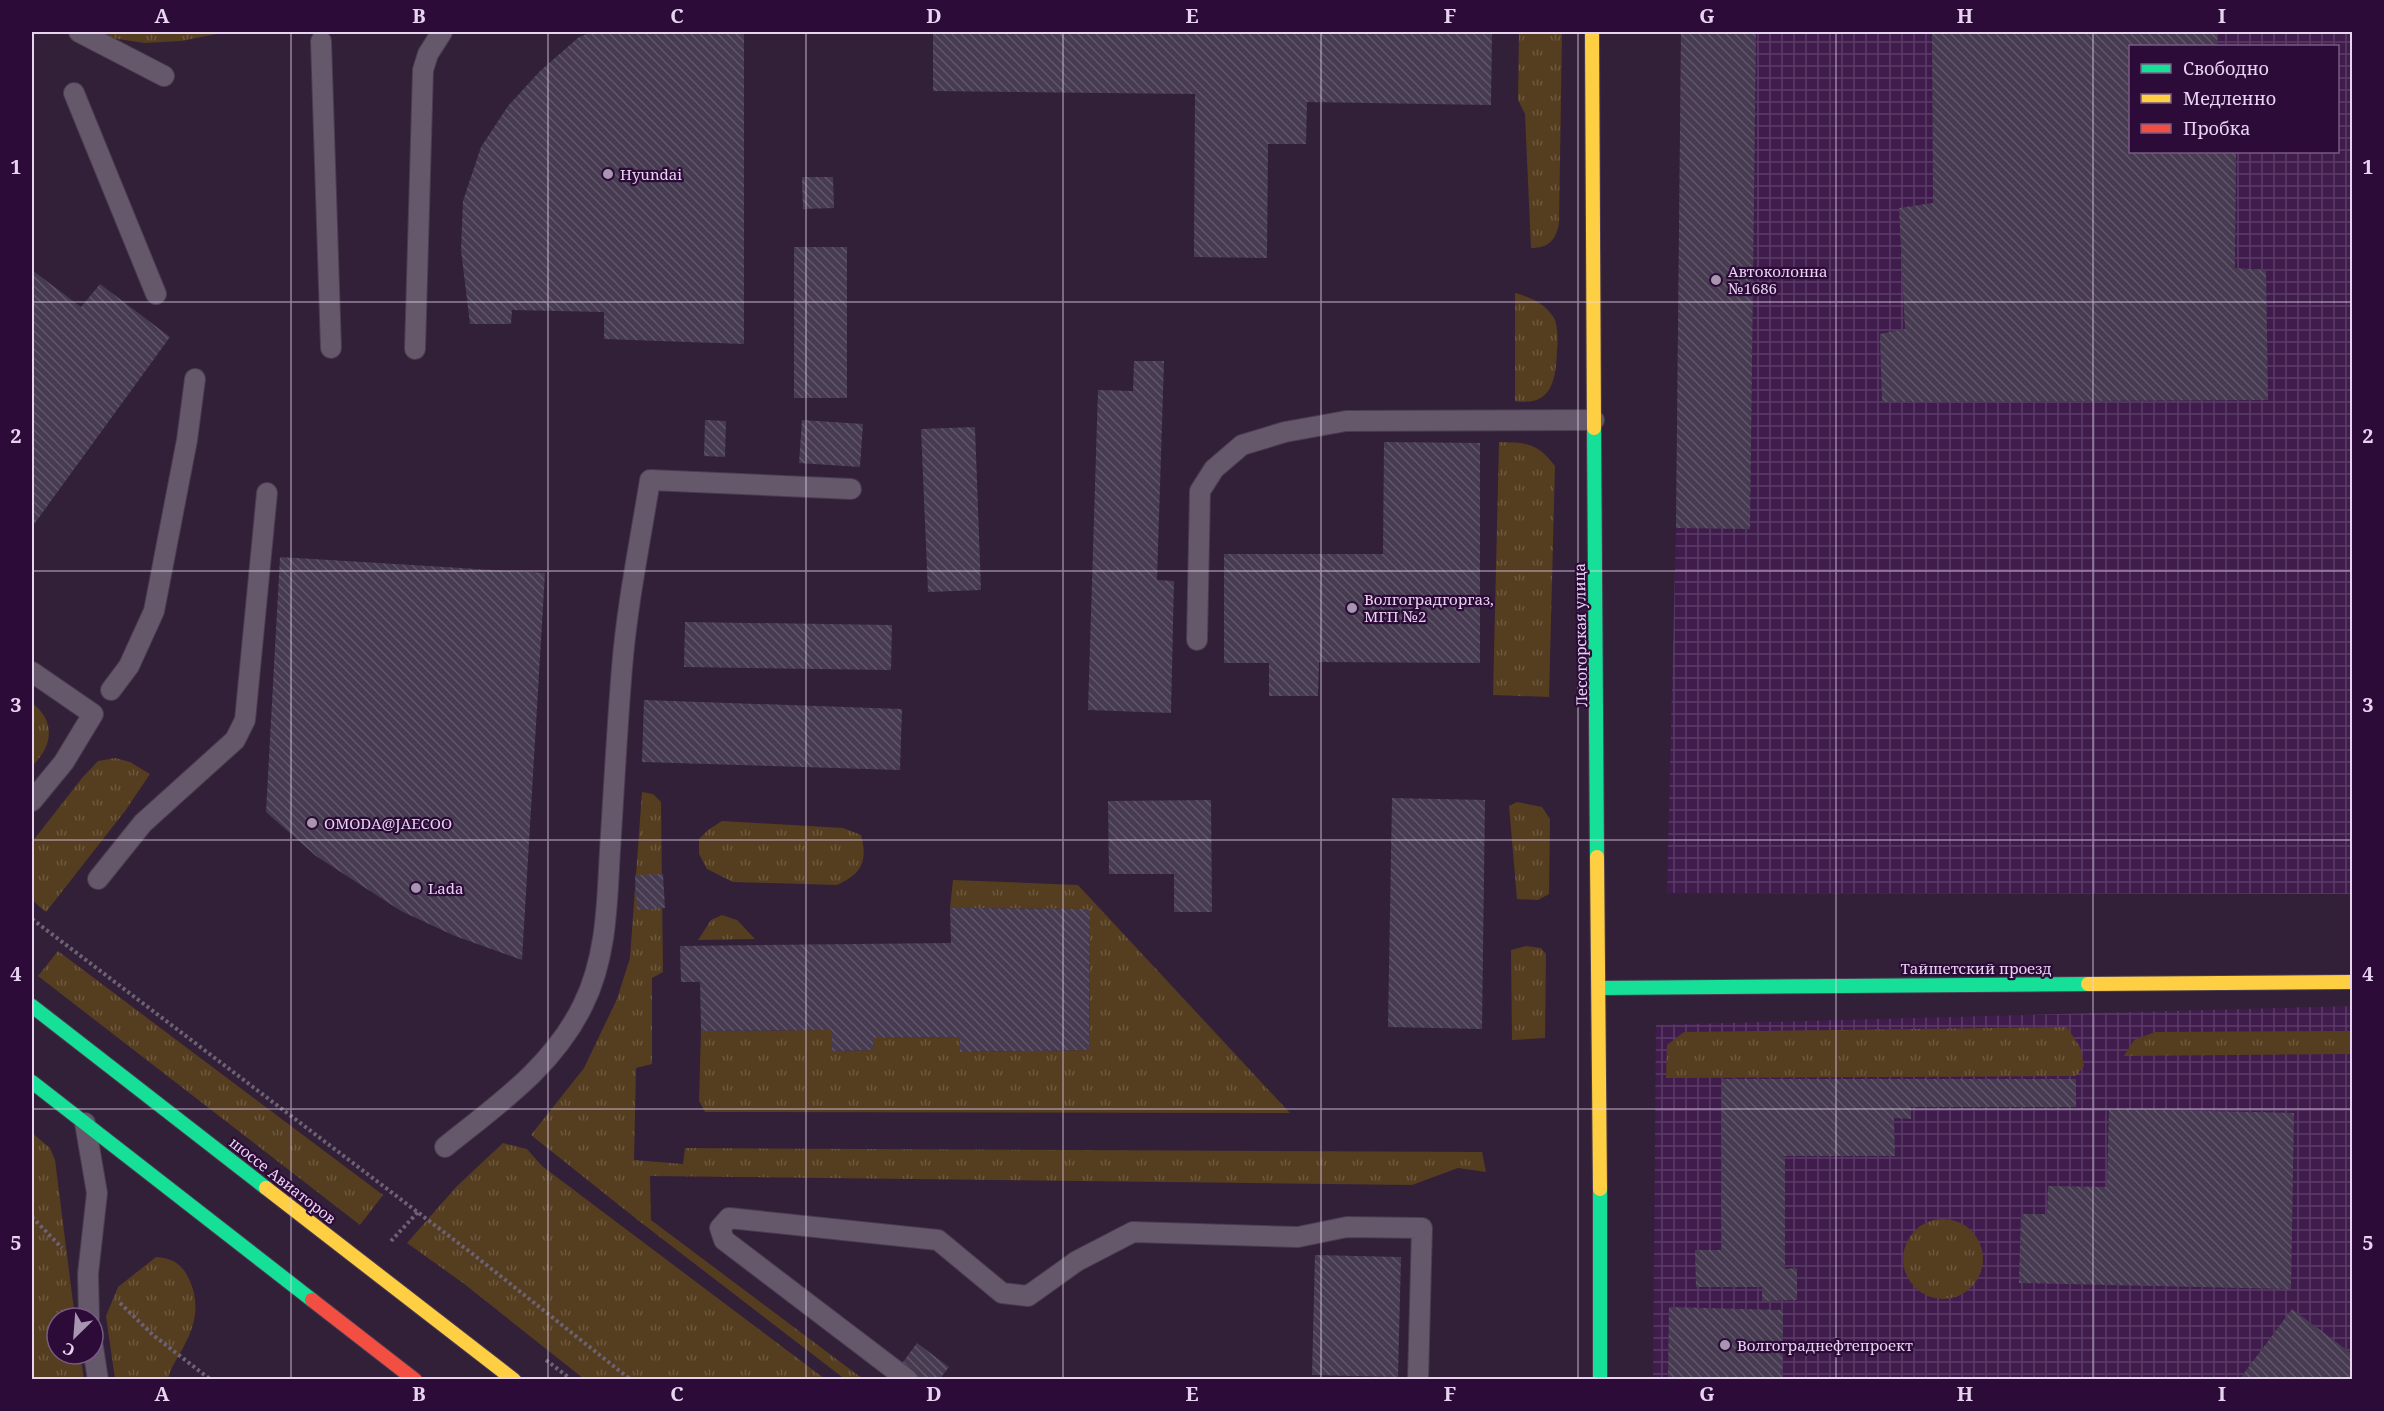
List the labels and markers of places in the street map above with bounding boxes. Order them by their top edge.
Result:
place label: Hyundai [620,164,682,184]
marker: Hyundai [601,167,615,181]
place label: Автоколонна №1686 [1728,261,1828,298]
marker: Автоколонна №1686 [1709,273,1723,287]
place label: Волгоградгоргаз, МГП №2 [1364,589,1494,626]
marker: Волгоградгоргаз, МГП №2 [1345,601,1359,615]
place label: OMODA@JAECOO [324,813,452,833]
marker: OMODA@JAECOO [305,816,319,830]
place label: Lada [428,878,463,898]
marker: Lada [409,881,423,895]
place label: Волгограднефтепроект [1737,1335,1913,1355]
marker: Волгограднефтепроект [1718,1338,1732,1352]

